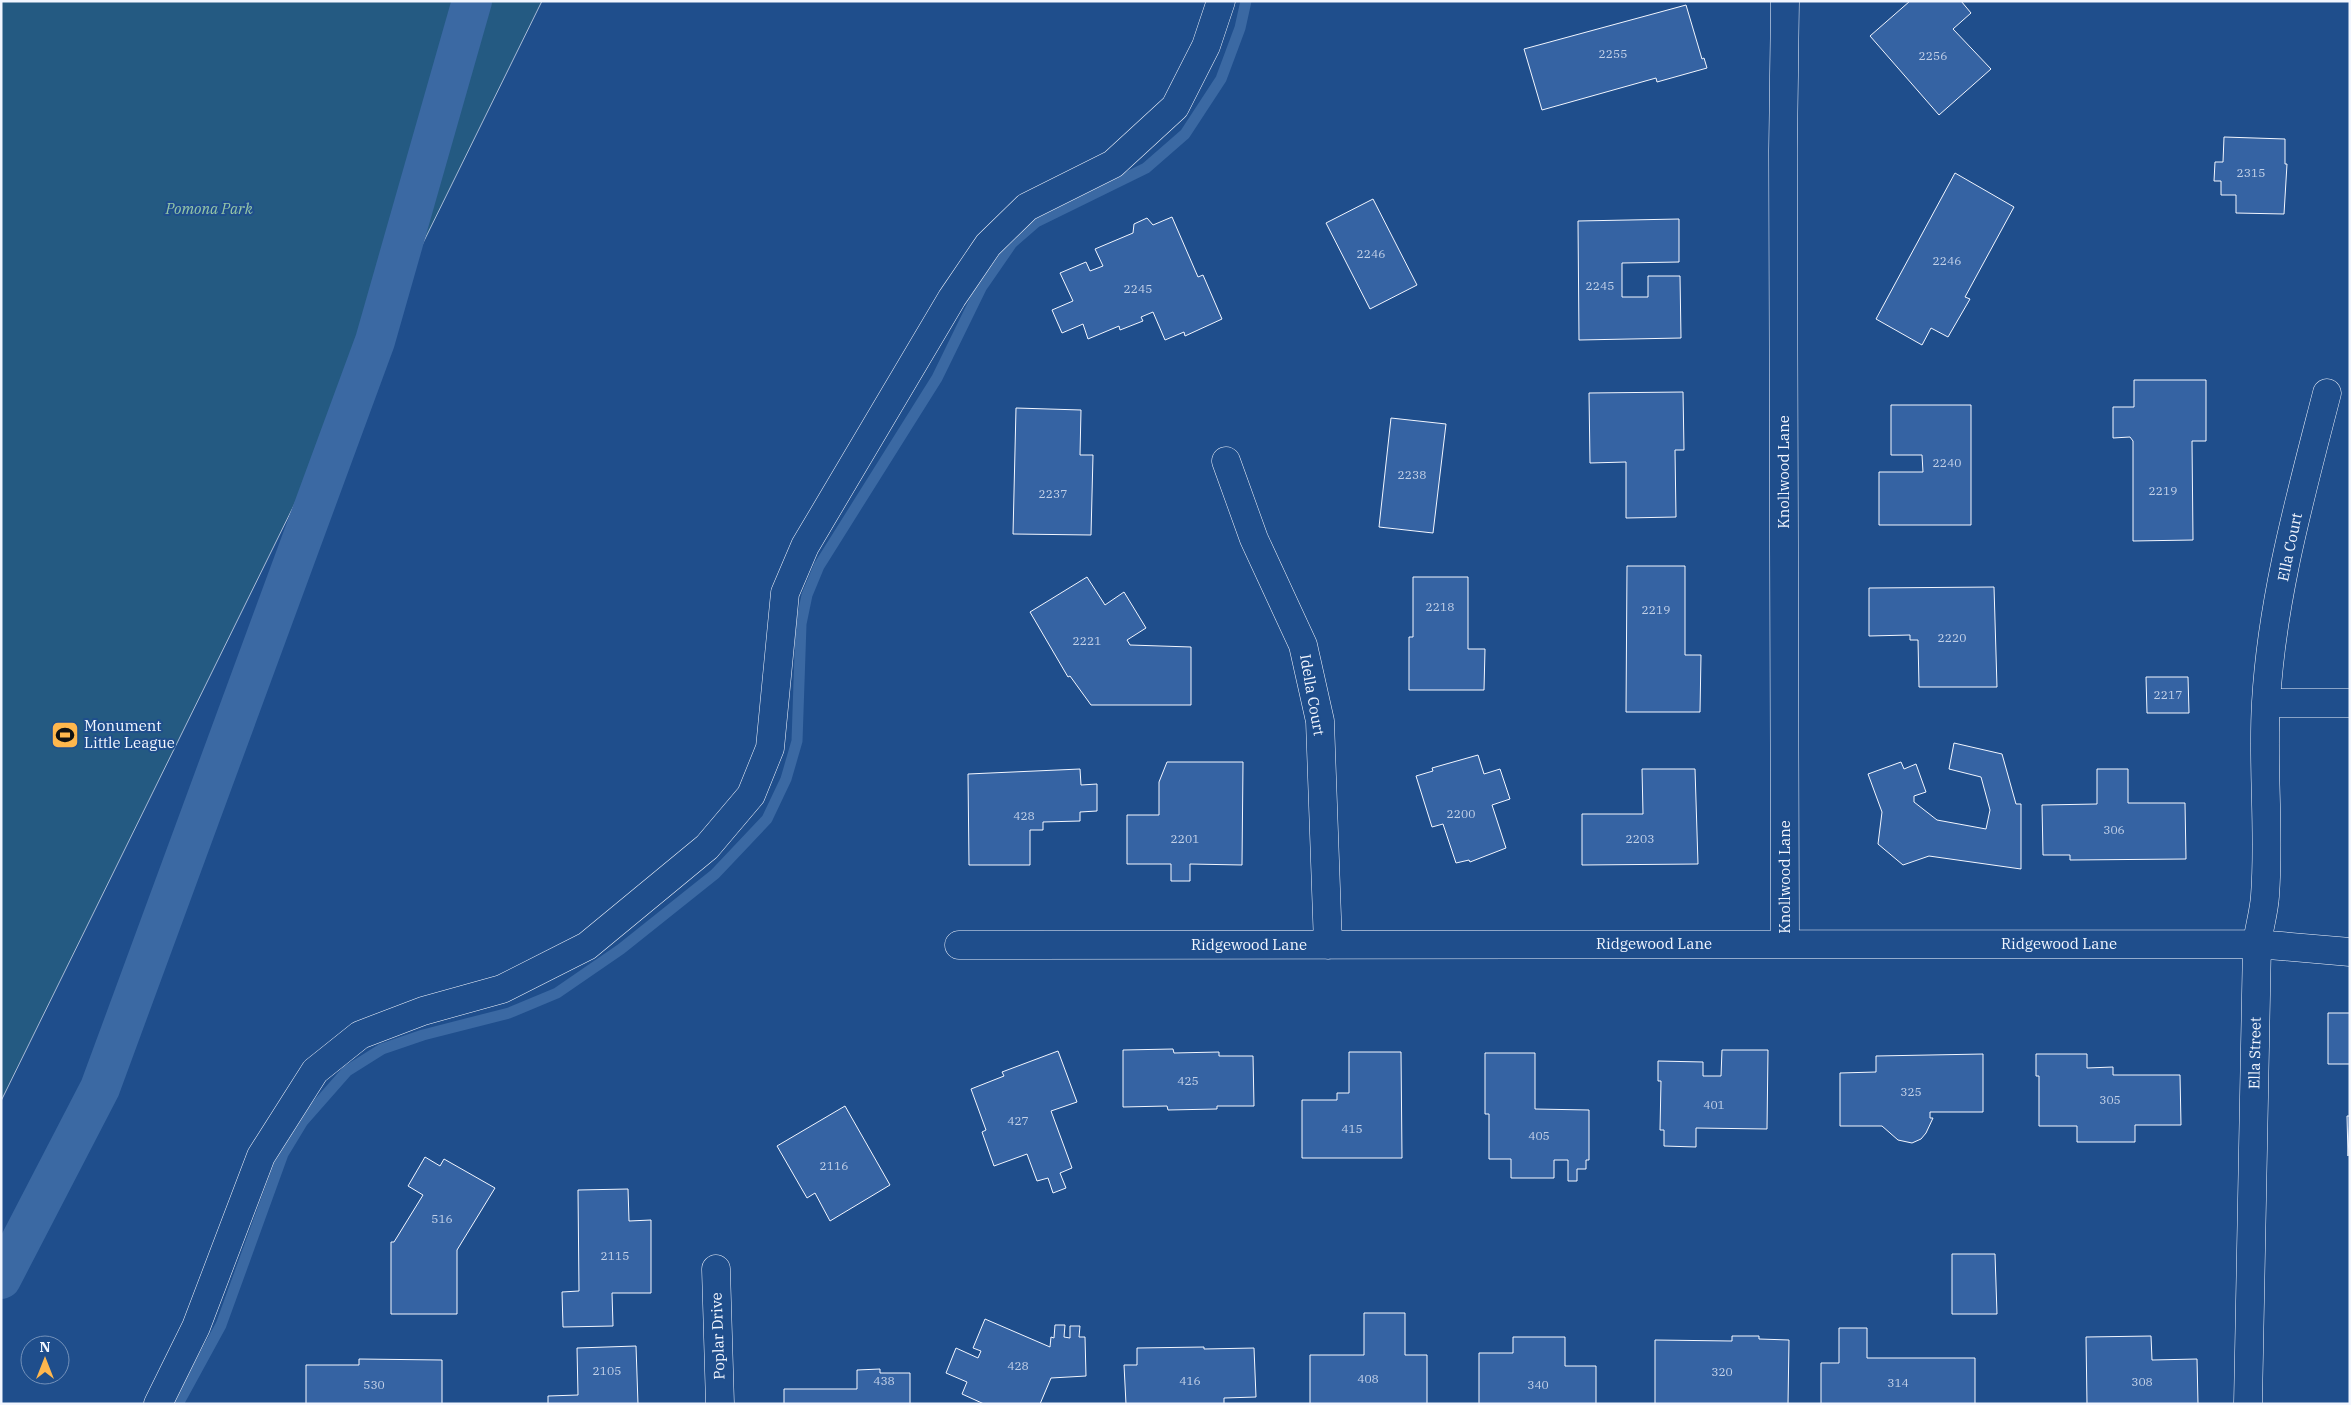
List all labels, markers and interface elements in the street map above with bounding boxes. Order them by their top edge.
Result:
house number: 2255 [1599,46,1627,61]
house number: 2256 [1919,48,1947,63]
house number: 2315 [2237,165,2265,180]
park label: Pomona Park [164,199,253,218]
house number: 2246 [1357,246,1385,261]
house number: 2246 [1933,253,1961,268]
house number: 2245 [1586,278,1614,293]
house number: 2245 [1124,281,1152,296]
street label: Knollwood Lane [1774,415,1793,529]
house number: 2240 [1933,455,1961,470]
house number: 2238 [1398,467,1426,482]
house number: 2219 [2149,483,2177,498]
house number: 2237 [1039,486,1067,501]
street label: Ella Court [2273,511,2306,583]
house number: 2218 [1426,599,1454,614]
house number: 2219 [1642,602,1670,617]
house number: 2220 [1938,630,1966,645]
house number: 2221 [1073,633,1101,648]
street label: Idella Court [1296,653,1329,737]
house number: 2217 [2154,687,2182,702]
place label: Monument Little League [84,716,175,752]
sports icon: Monument Little League [50,720,80,750]
house number: 2200 [1447,806,1475,821]
house number: 428 [1013,808,1035,823]
street label: Knollwood Lane [1775,820,1794,934]
house number: 306 [2103,822,2125,837]
house number: 2201 [1171,831,1199,846]
house number: 2203 [1626,831,1654,846]
street label: Ridgewood Lane [1596,934,1712,953]
street label: Ridgewood Lane [2001,934,2117,953]
street label: Ridgewood Lane [1191,935,1307,954]
street label: Ella Street [2244,1017,2265,1089]
house number: 425 [1177,1073,1199,1088]
house number: 325 [1900,1084,1922,1099]
house number: 305 [2099,1092,2121,1107]
house number: 401 [1703,1097,1725,1112]
house number: 427 [1007,1113,1029,1128]
house number: 415 [1341,1121,1363,1136]
house number: 405 [1528,1128,1550,1143]
house number: 2116 [820,1158,848,1173]
house number: 516 [431,1211,453,1226]
house number: 2115 [601,1248,629,1263]
street label: Poplar Drive [706,1292,729,1380]
north arrow [20,1335,70,1385]
text: N [39,1338,51,1356]
house number: 428 [1007,1358,1029,1373]
house number: 2105 [593,1363,621,1378]
house number: 320 [1711,1364,1733,1379]
house number: 408 [1357,1371,1379,1386]
house number: 438 [873,1373,895,1388]
house number: 416 [1179,1373,1201,1388]
house number: 308 [2131,1374,2153,1389]
house number: 314 [1887,1375,1909,1390]
house number: 530 [363,1377,385,1392]
house number: 340 [1527,1377,1549,1392]

